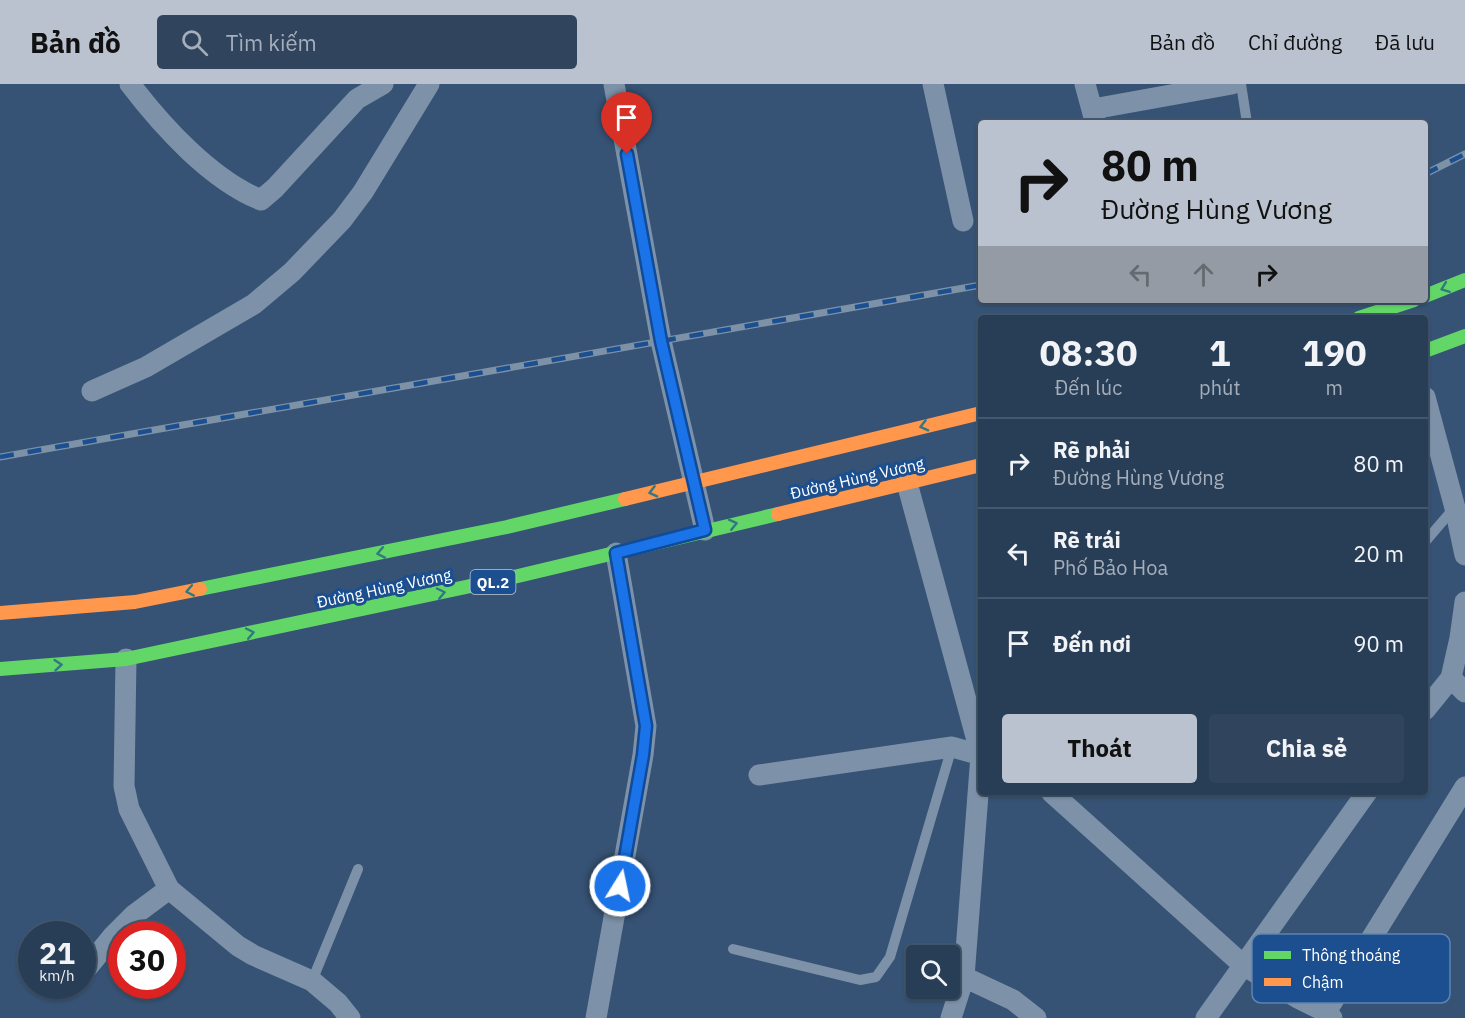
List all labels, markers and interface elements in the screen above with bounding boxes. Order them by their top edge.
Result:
search box [157,15,577,69]
text: Bản đồ [30,24,121,61]
icon: search [178,26,211,59]
text: Tìm kiếm [226,28,317,57]
text: Bản đồ [1149,28,1215,56]
text: Chỉ đường [1248,28,1342,56]
text: Đã lưu [1375,28,1435,56]
pin [601,92,652,154]
icon: arrive [610,101,643,134]
text: 80 m [1101,138,1199,193]
icon: right [1002,144,1080,222]
text: Đường Hùng Vương [1101,191,1332,226]
icon: left [1124,258,1157,291]
icon: ahead [1187,258,1220,291]
icon: right [1250,258,1283,291]
one-way arrow [1440,281,1451,293]
text: 08:30 [1039,329,1138,376]
text: 1 [1209,329,1231,376]
text: 190 [1302,329,1367,376]
text: Đến lúc [1055,374,1122,401]
text: phút [1199,374,1240,401]
text: m [1325,374,1343,401]
one-way arrow [919,419,929,432]
text: Rẽ phải [1053,435,1130,464]
icon: right [1002,447,1035,480]
text: 80 m [1353,449,1404,478]
street label: Đường Hùng Vương [788,453,926,503]
text: Đường Hùng Vương [1053,464,1224,491]
one-way arrow [648,485,658,498]
one-way arrow [728,518,738,531]
text: Rẽ trái [1053,525,1121,554]
icon: left [1002,537,1035,570]
text: 20 m [1353,539,1404,568]
one-way arrow [376,546,386,559]
text: Phố Bảo Hoa [1053,554,1168,581]
street label: Đường Hùng Vương [315,564,454,612]
road number: QL.2 [470,570,516,594]
one-way arrow [185,584,195,597]
one-way arrow [436,587,446,600]
one-way arrow [245,627,255,640]
icon: arrive [1002,627,1035,660]
text: Đến nơi [1053,629,1131,658]
text: 90 m [1353,629,1404,658]
one-way arrow [54,658,63,671]
button: Thoát [1002,714,1197,783]
button: Chia sẻ [1209,714,1404,783]
position arrow [588,854,652,918]
speed limit sign: 30 [108,921,186,999]
text: 21 [39,933,75,972]
legend [1252,934,1450,1003]
map controls [906,945,960,999]
button: search [906,945,960,999]
text: Thông thoáng [1302,945,1401,965]
text: km/h [39,966,75,985]
text: Chậm [1302,972,1344,992]

